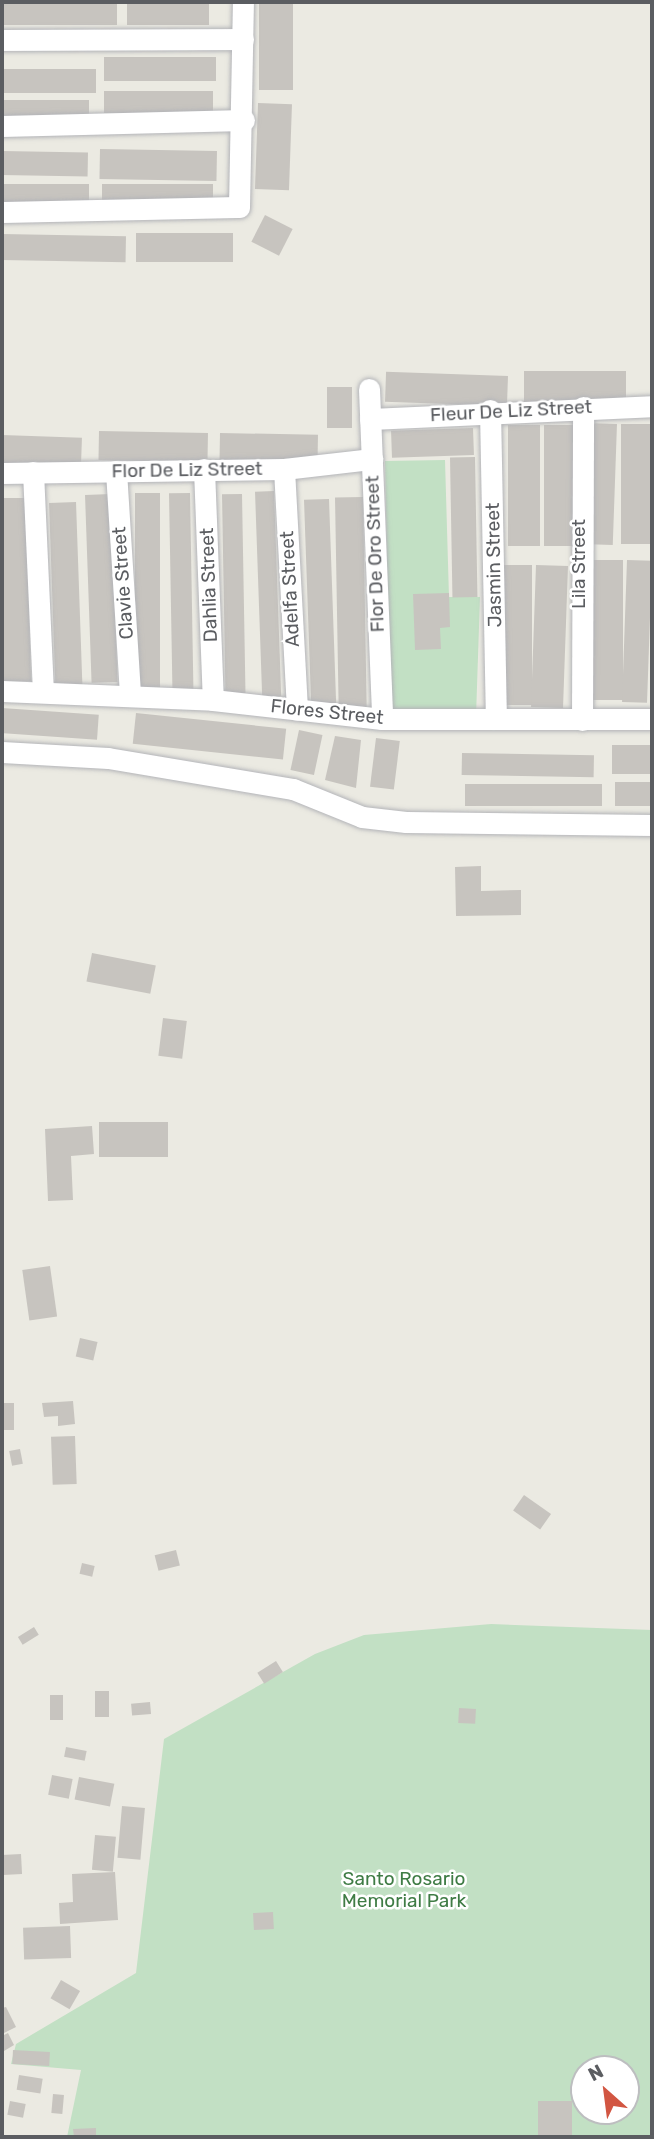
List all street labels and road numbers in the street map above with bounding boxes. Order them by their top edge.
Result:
street label: Fleur De Liz Street [429,395,593,427]
street label: Flor De Liz Street [111,457,263,483]
street label: Flor De Oro Street [361,475,389,633]
street label: Jasmin Street [482,502,506,628]
street label: Lila Street [568,519,590,609]
street label: Clavie Street [108,526,138,640]
street label: Dahlia Street [196,527,222,643]
street label: Adelfa Street [276,530,304,648]
street label: Flores Street [269,695,385,729]

